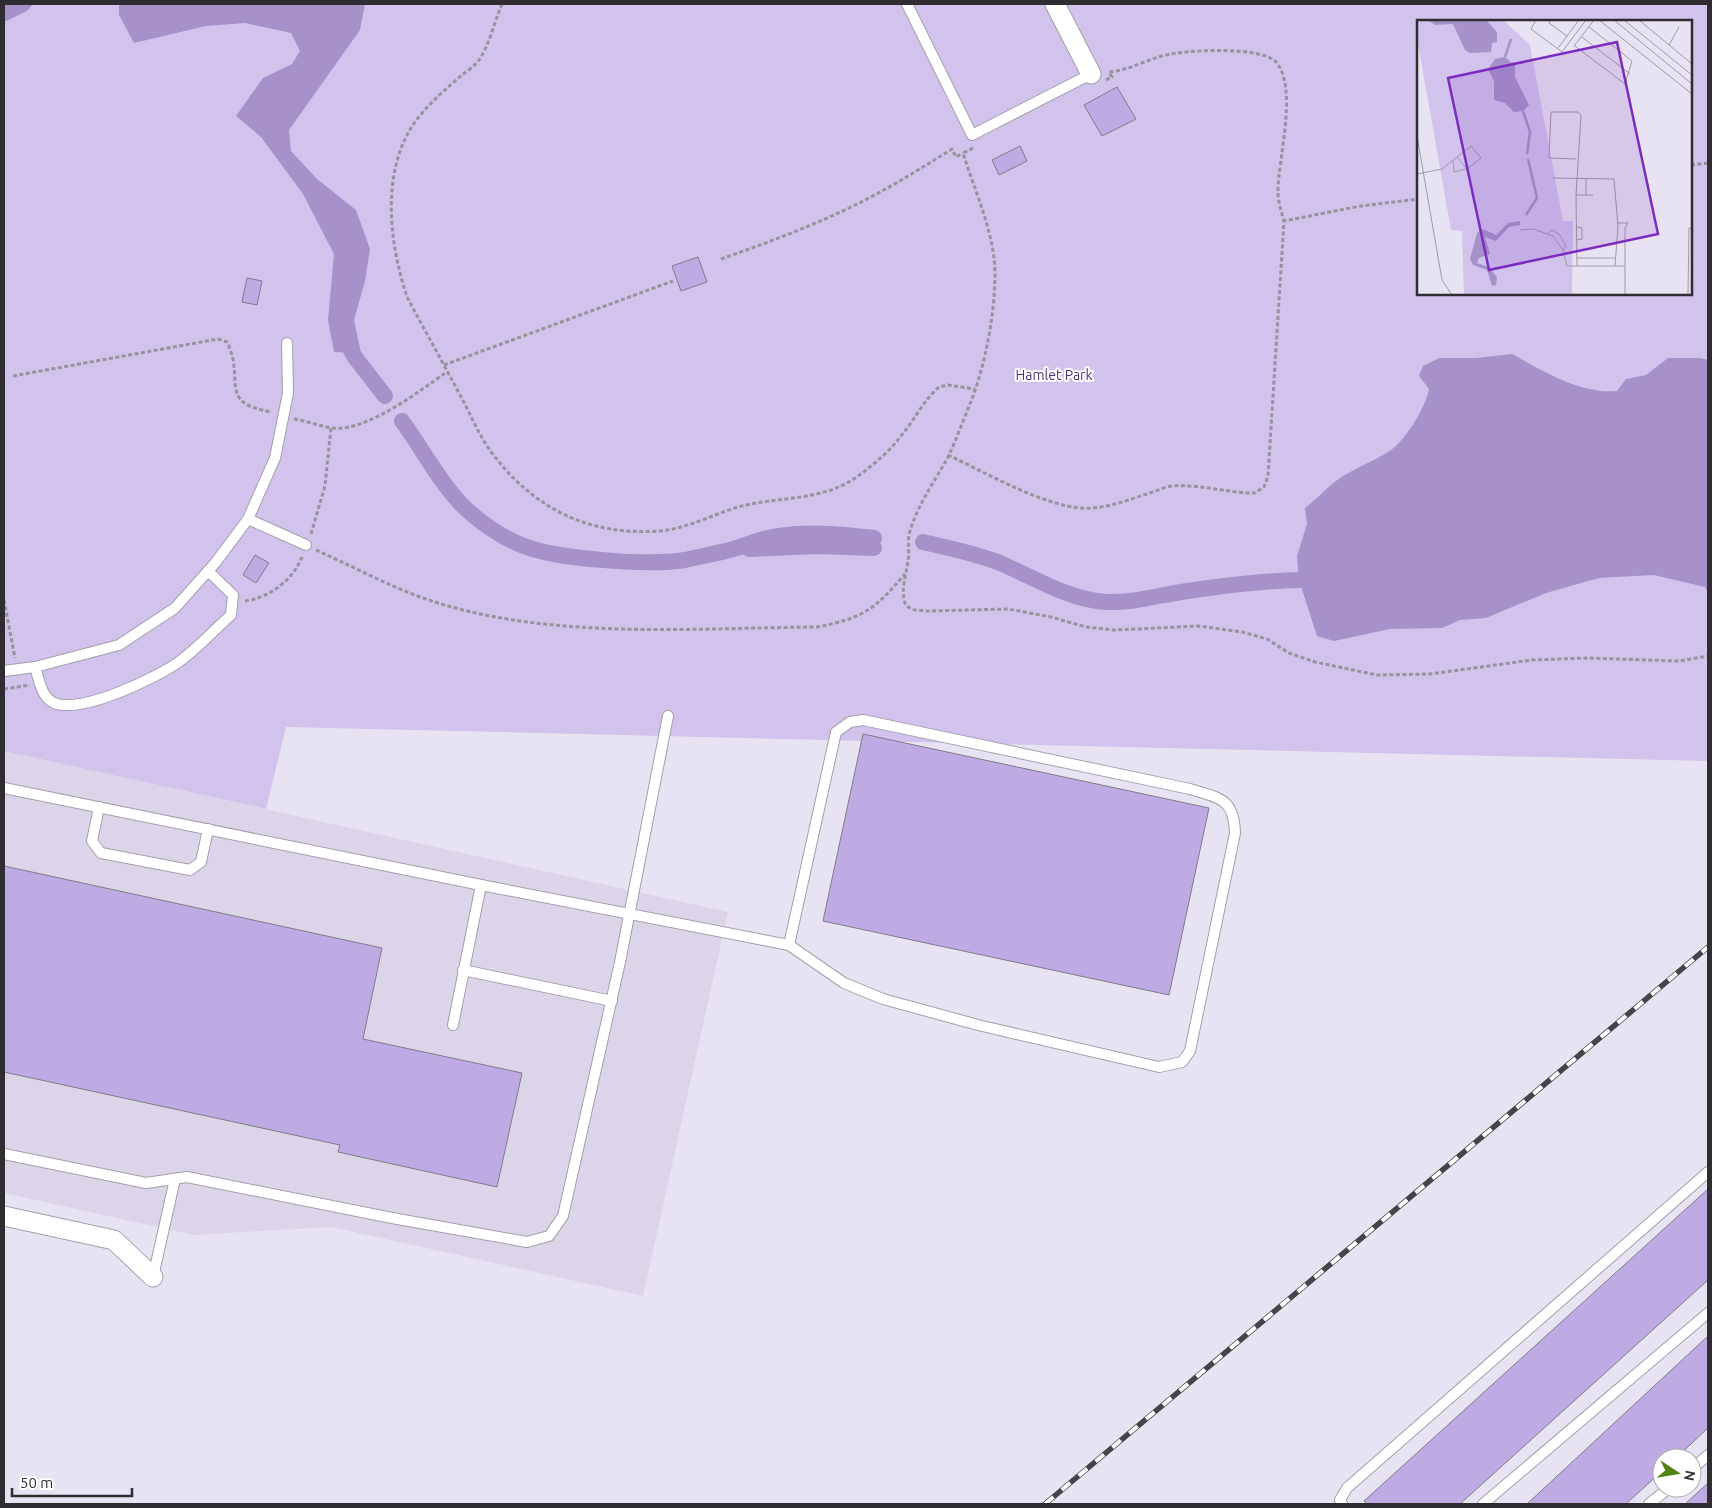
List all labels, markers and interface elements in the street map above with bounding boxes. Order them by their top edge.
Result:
inset map [1417,20,1692,295]
park label: Hamlet Park [1016,367,1092,383]
north arrow [1652,1448,1702,1498]
scale bar [12,1466,132,1498]
text: N [1681,1469,1699,1482]
text: 50 m [20,1474,53,1491]

